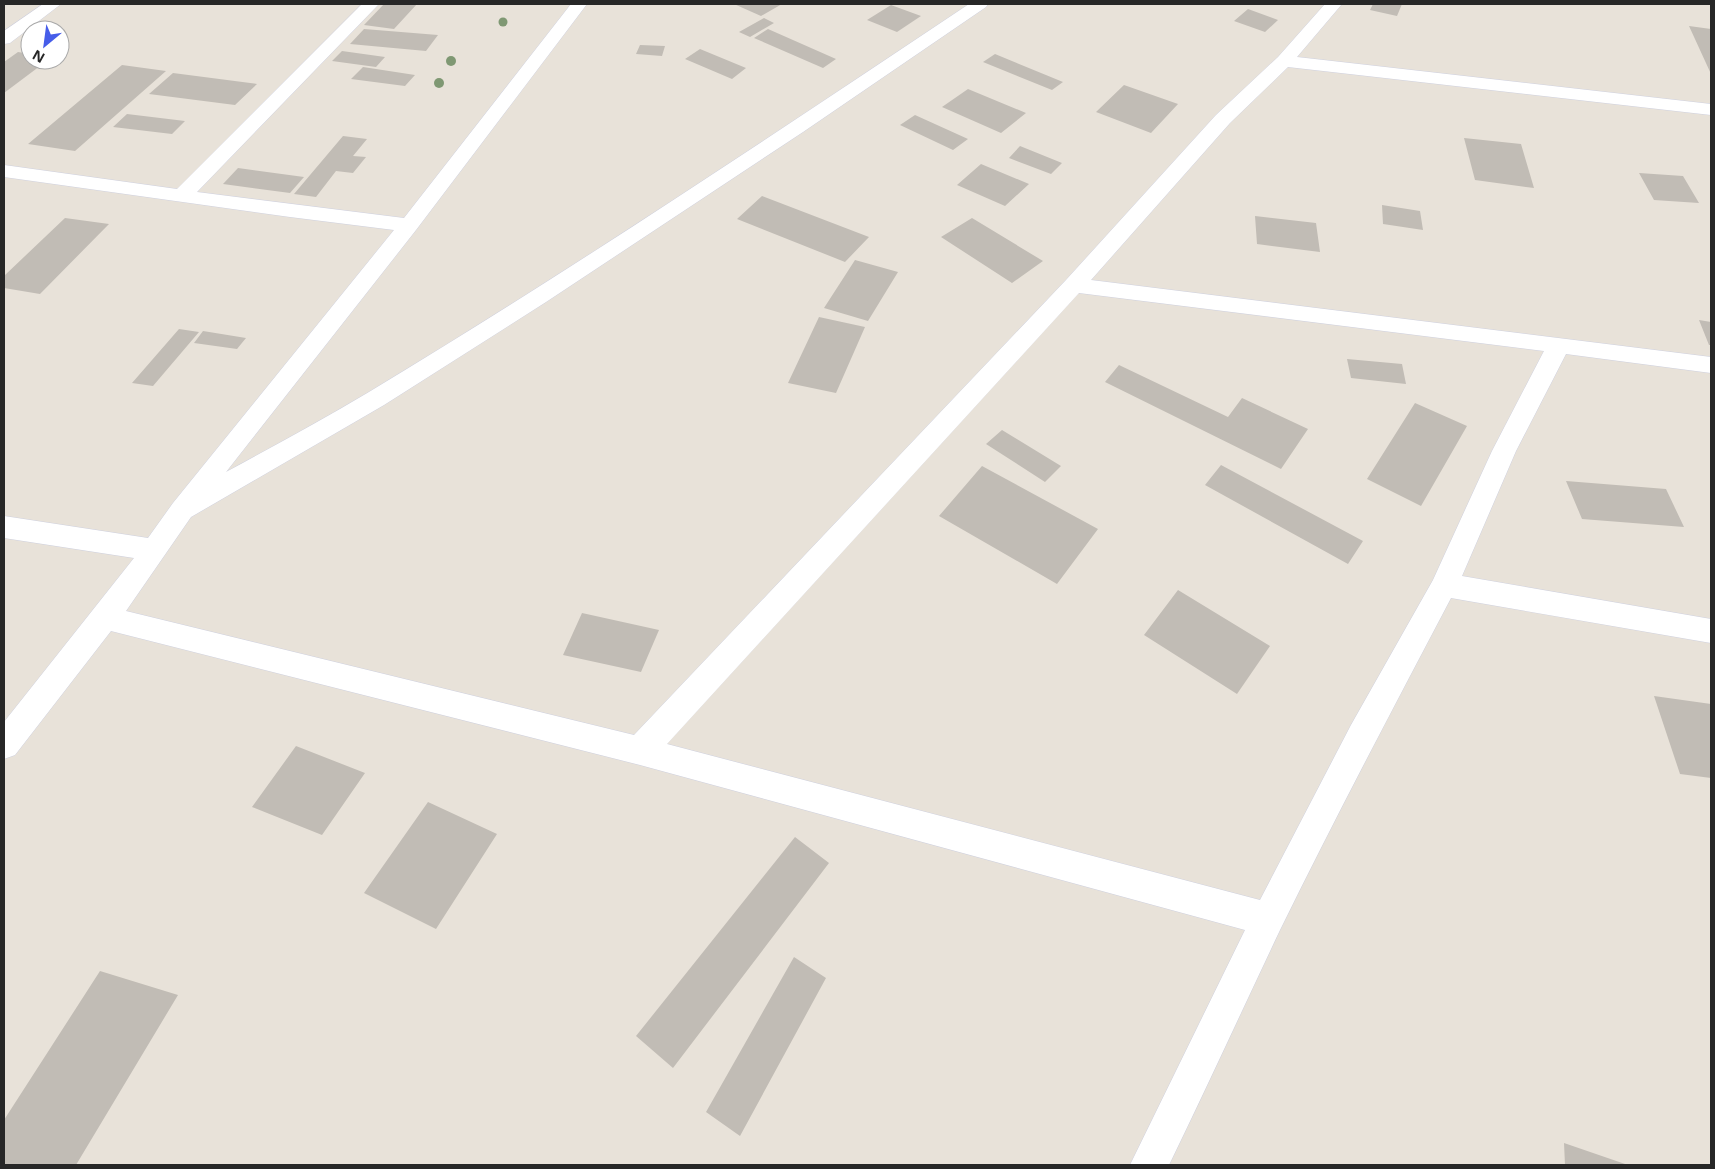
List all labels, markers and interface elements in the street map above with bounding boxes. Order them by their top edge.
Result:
north arrow [20,20,70,70]
text: N [29,46,48,68]

